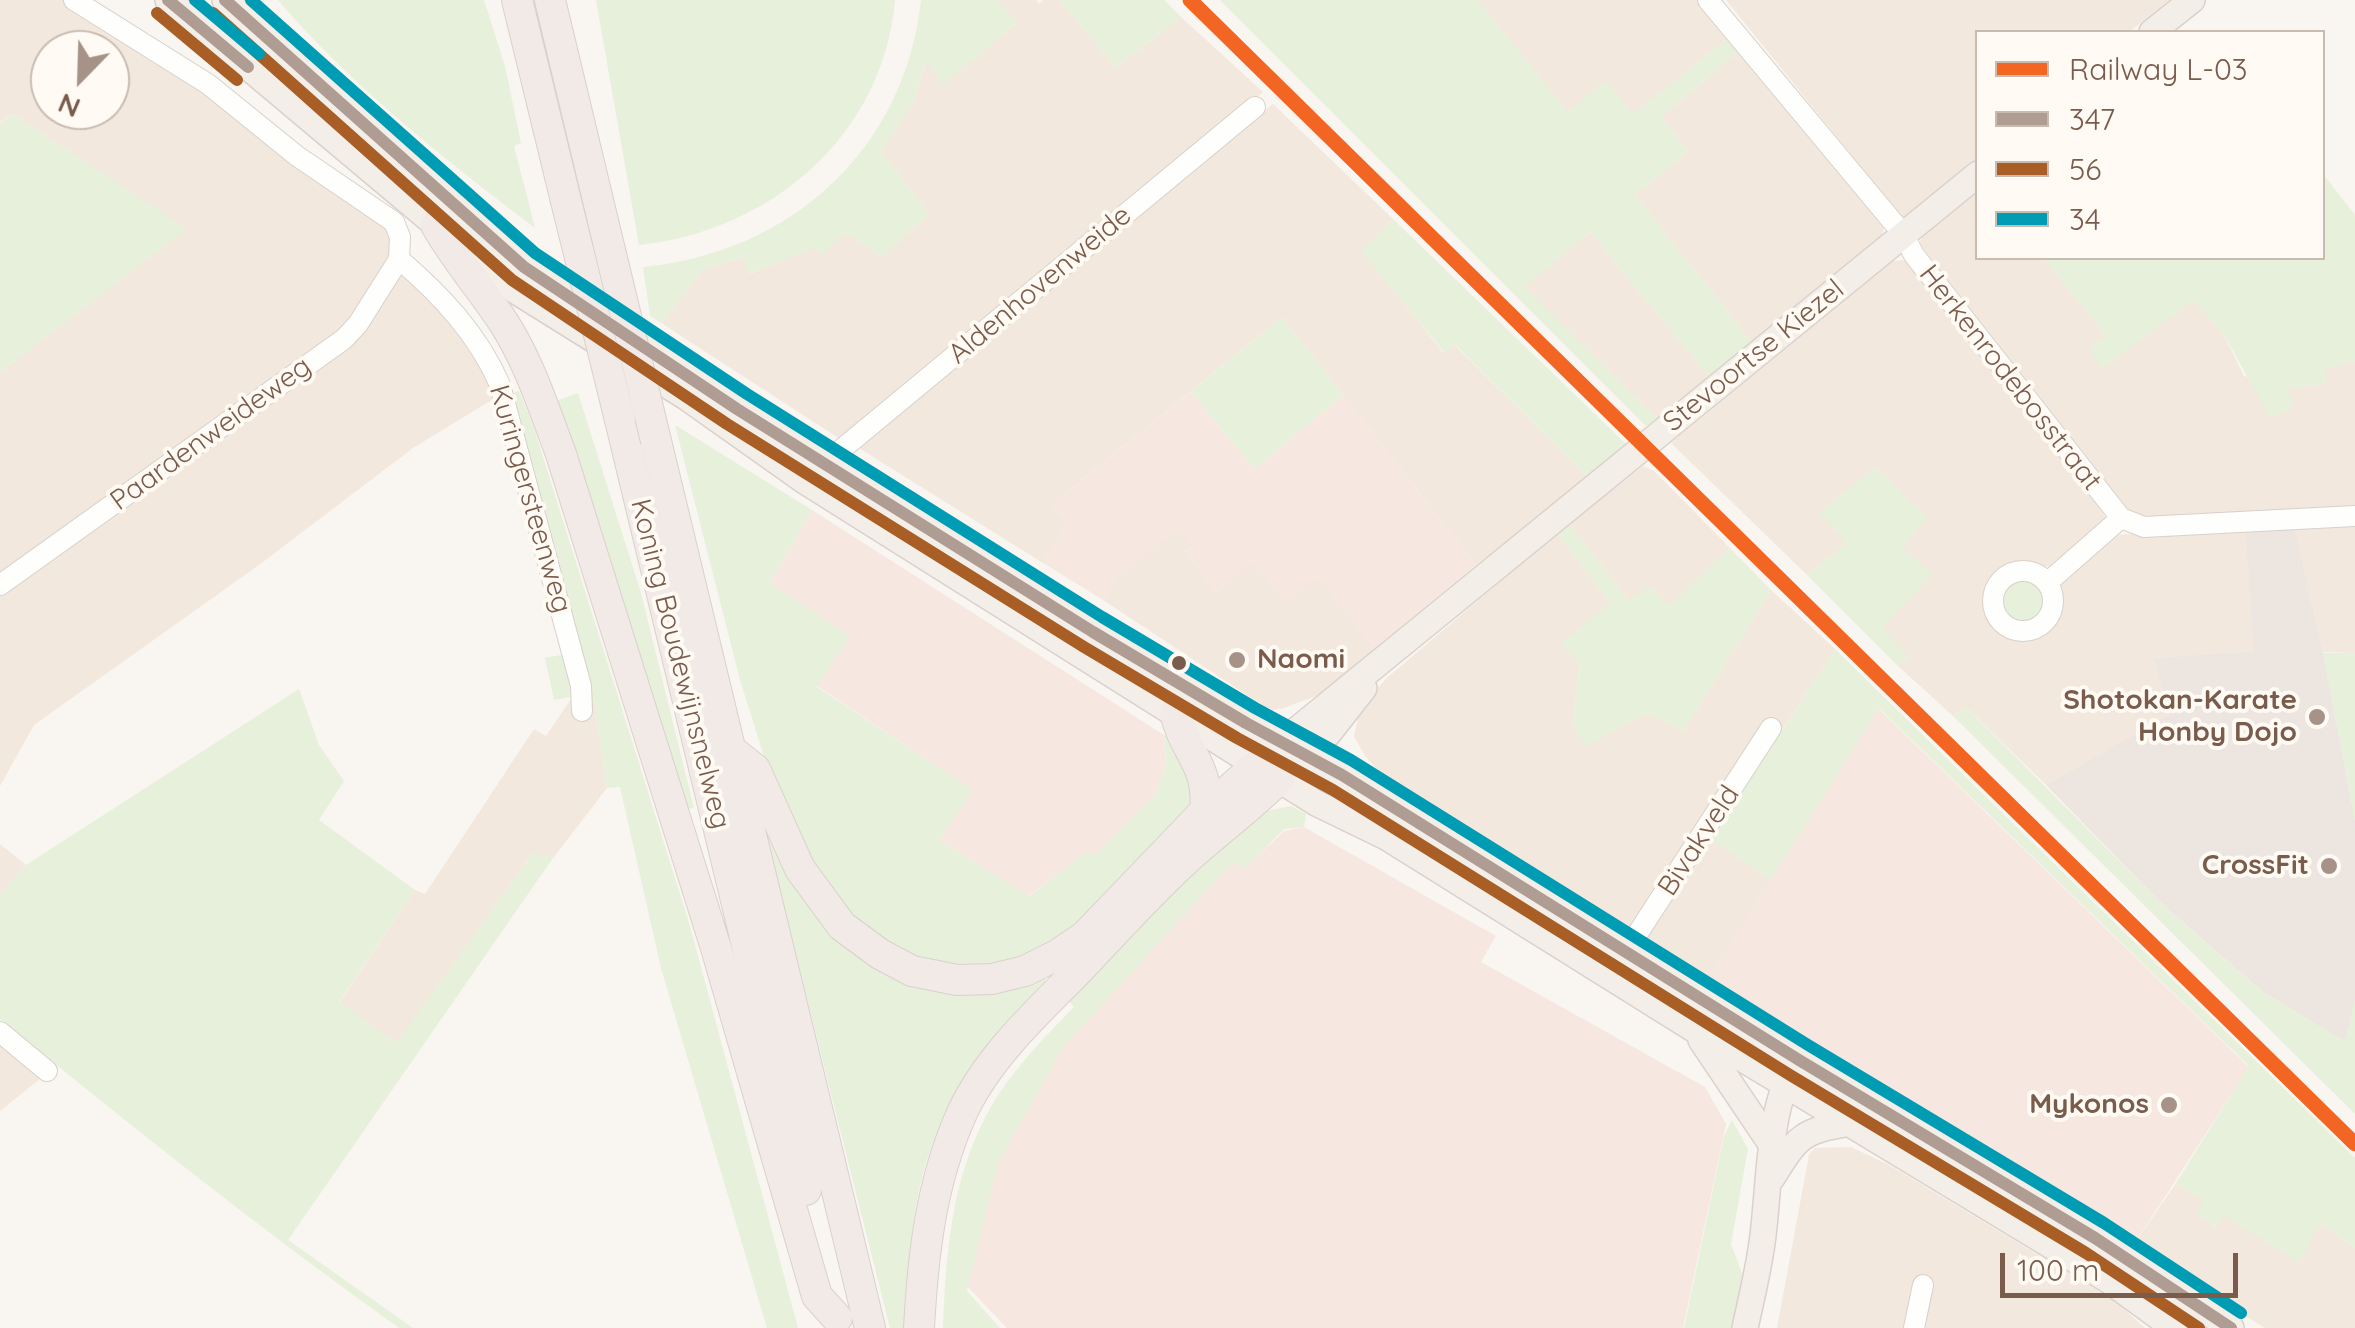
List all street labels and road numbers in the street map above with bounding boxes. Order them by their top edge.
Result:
street label: Aldenhovenweide [942,199,1138,371]
street label: Herkenrodebosstraat [1912,259,2108,497]
street label: Stevoortse Kiezel [1657,273,1851,439]
street label: Paardenweideweg [104,350,318,518]
street label: Kuringersteenweg [481,381,579,617]
street label: Koning Boudewijnsnelweg [623,496,737,832]
street label: Bivakveld [1651,780,1747,902]

